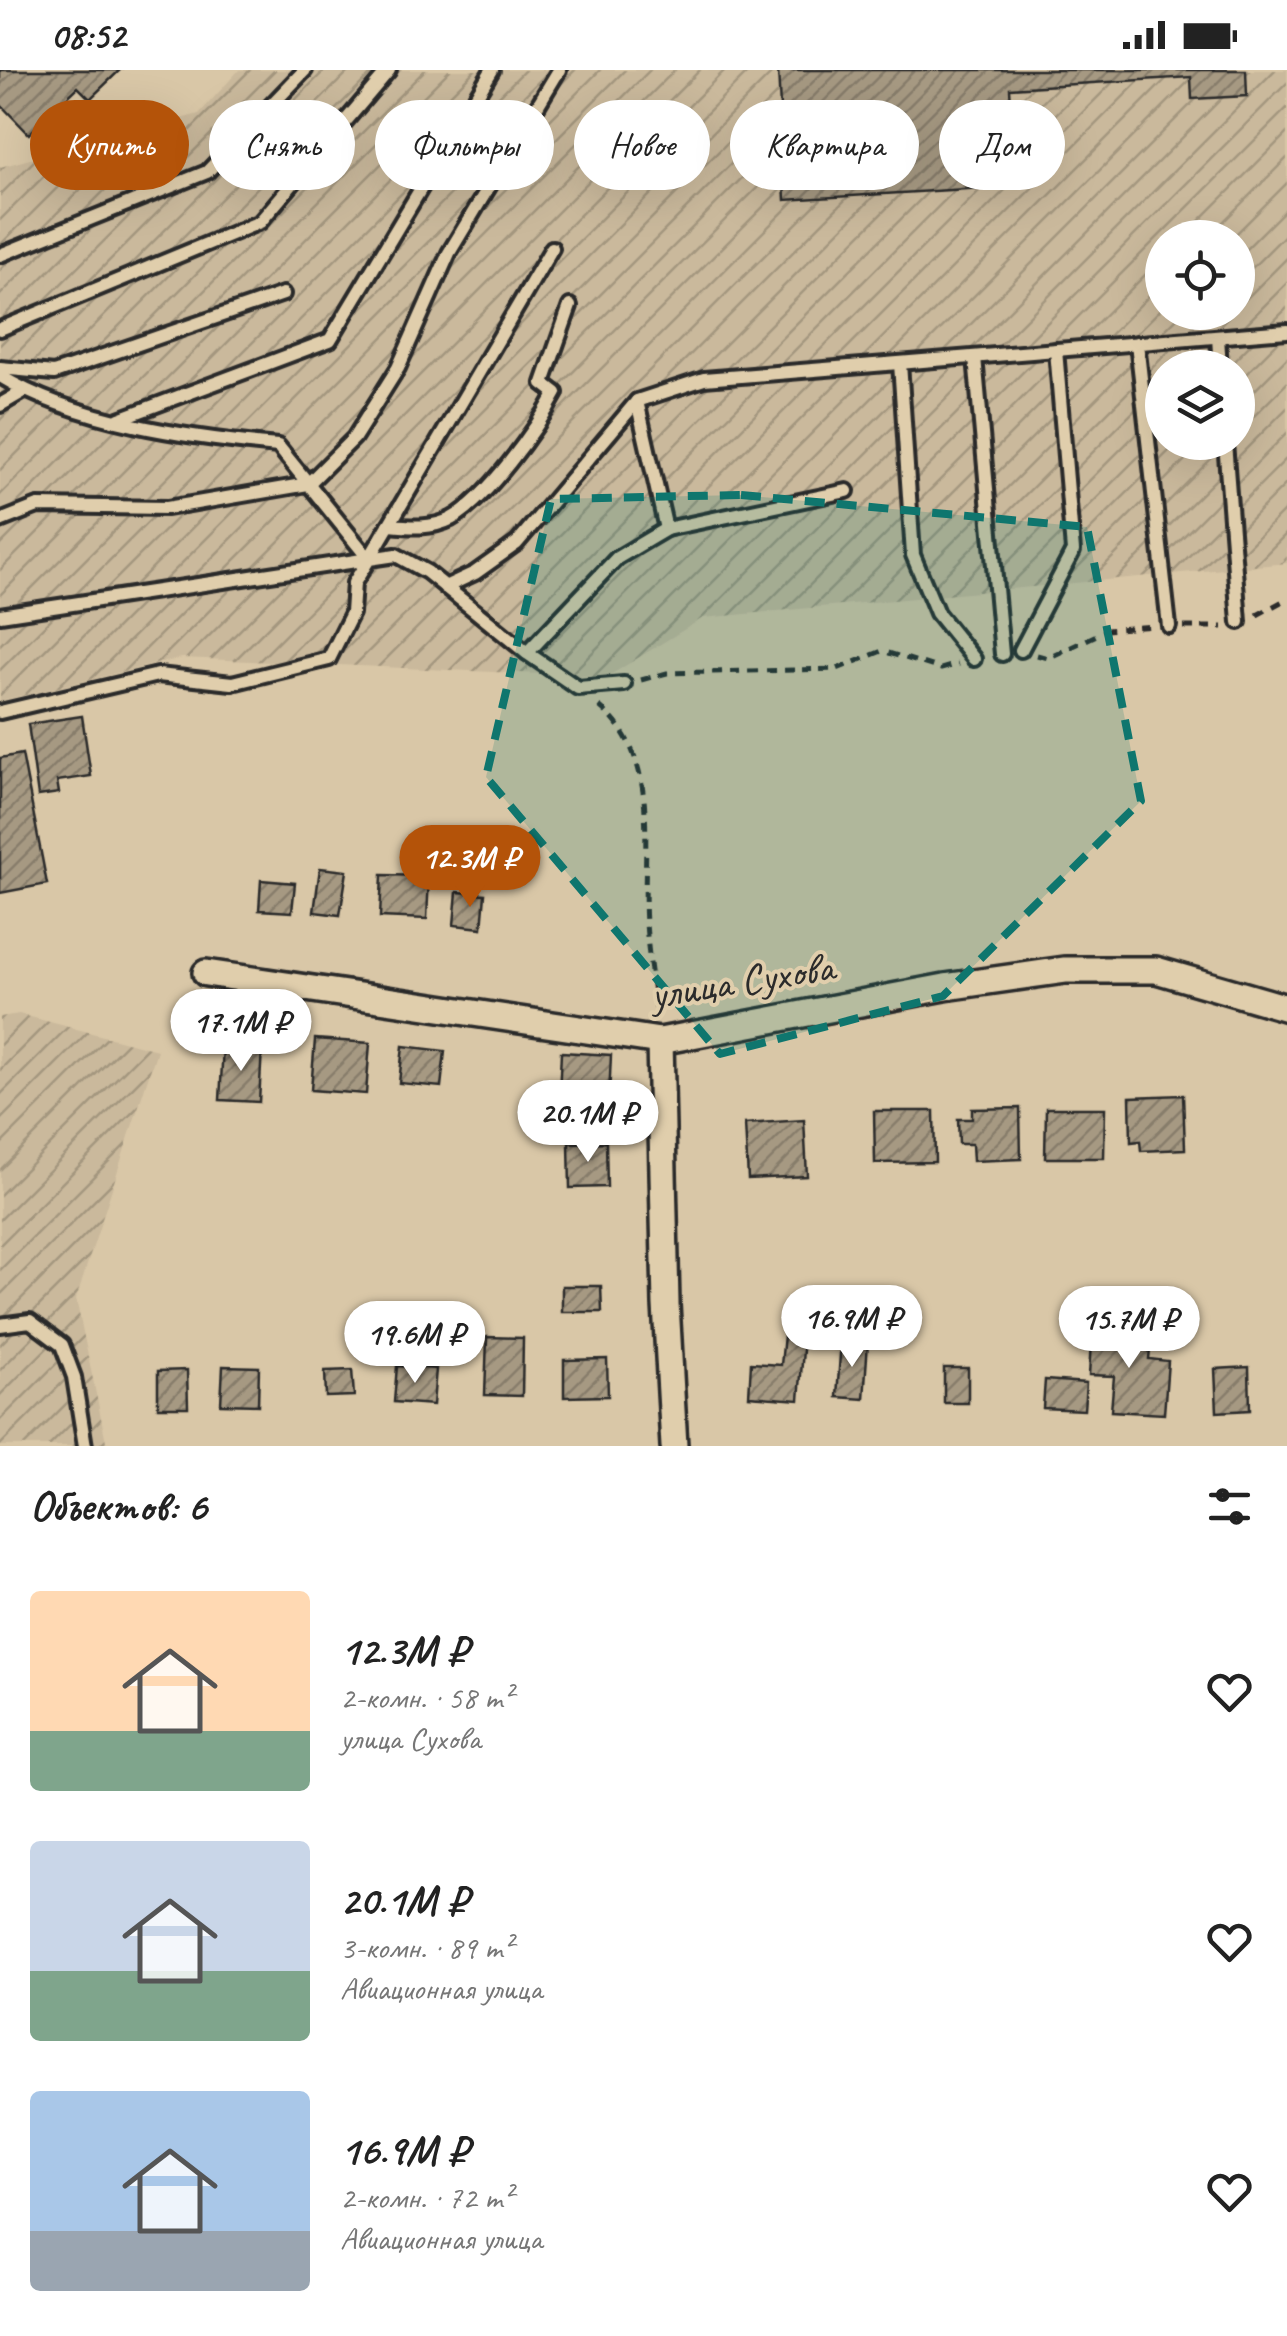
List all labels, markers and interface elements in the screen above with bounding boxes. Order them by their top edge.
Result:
text: 08:52 [50,12,125,59]
chip: Купить [30,100,189,190]
chip: Снять [209,100,355,190]
chip: Фильтры [375,100,554,190]
chip: Новое [574,100,710,190]
chip: Квартира [730,100,919,190]
chip: Дом [939,100,1065,190]
map controls [1145,220,1255,460]
button: locate [1145,220,1255,330]
button: layers [1145,350,1255,460]
pin: 12.3M ₽ [378,825,562,910]
text: 12.3M ₽ [421,837,519,878]
street label: улица Сухова [644,940,841,1022]
pin: 17.1M ₽ [149,989,333,1074]
text: 17.1M ₽ [192,1001,290,1042]
pin: 20.1M ₽ [496,1080,680,1165]
text: 20.1M ₽ [539,1092,637,1133]
pin: 16.9M ₽ [760,1285,944,1370]
pin: 15.7M ₽ [1037,1286,1221,1371]
text: 16.9M ₽ [803,1297,901,1338]
text: 15.7M ₽ [1081,1298,1177,1339]
pin: 19.6M ₽ [323,1301,507,1386]
text: 19.6M ₽ [366,1313,464,1354]
icon: filters [1202,1479,1257,1534]
text: Объектов: 6 [30,1480,207,1533]
text: 12.3M ₽ [340,1624,468,1677]
icon: home [110,1631,230,1751]
icon: heart [1202,1664,1257,1719]
text: 2-комн. · 58 m² [340,1677,512,1718]
text: улица Сухова [340,1718,481,1759]
text: 20.1M ₽ [340,1874,468,1927]
icon: home [110,1881,230,2001]
icon: heart [1202,1914,1257,1969]
text: 3-комн. · 89 m² [340,1927,512,1968]
text: Авиационная улица [340,1968,542,2009]
text: 16.9M ₽ [340,2124,468,2177]
icon: home [110,2131,230,2251]
icon: heart [1202,2164,1257,2219]
text: 2-комн. · 72 m² [340,2177,512,2218]
text: Авиационная улица [340,2218,542,2259]

